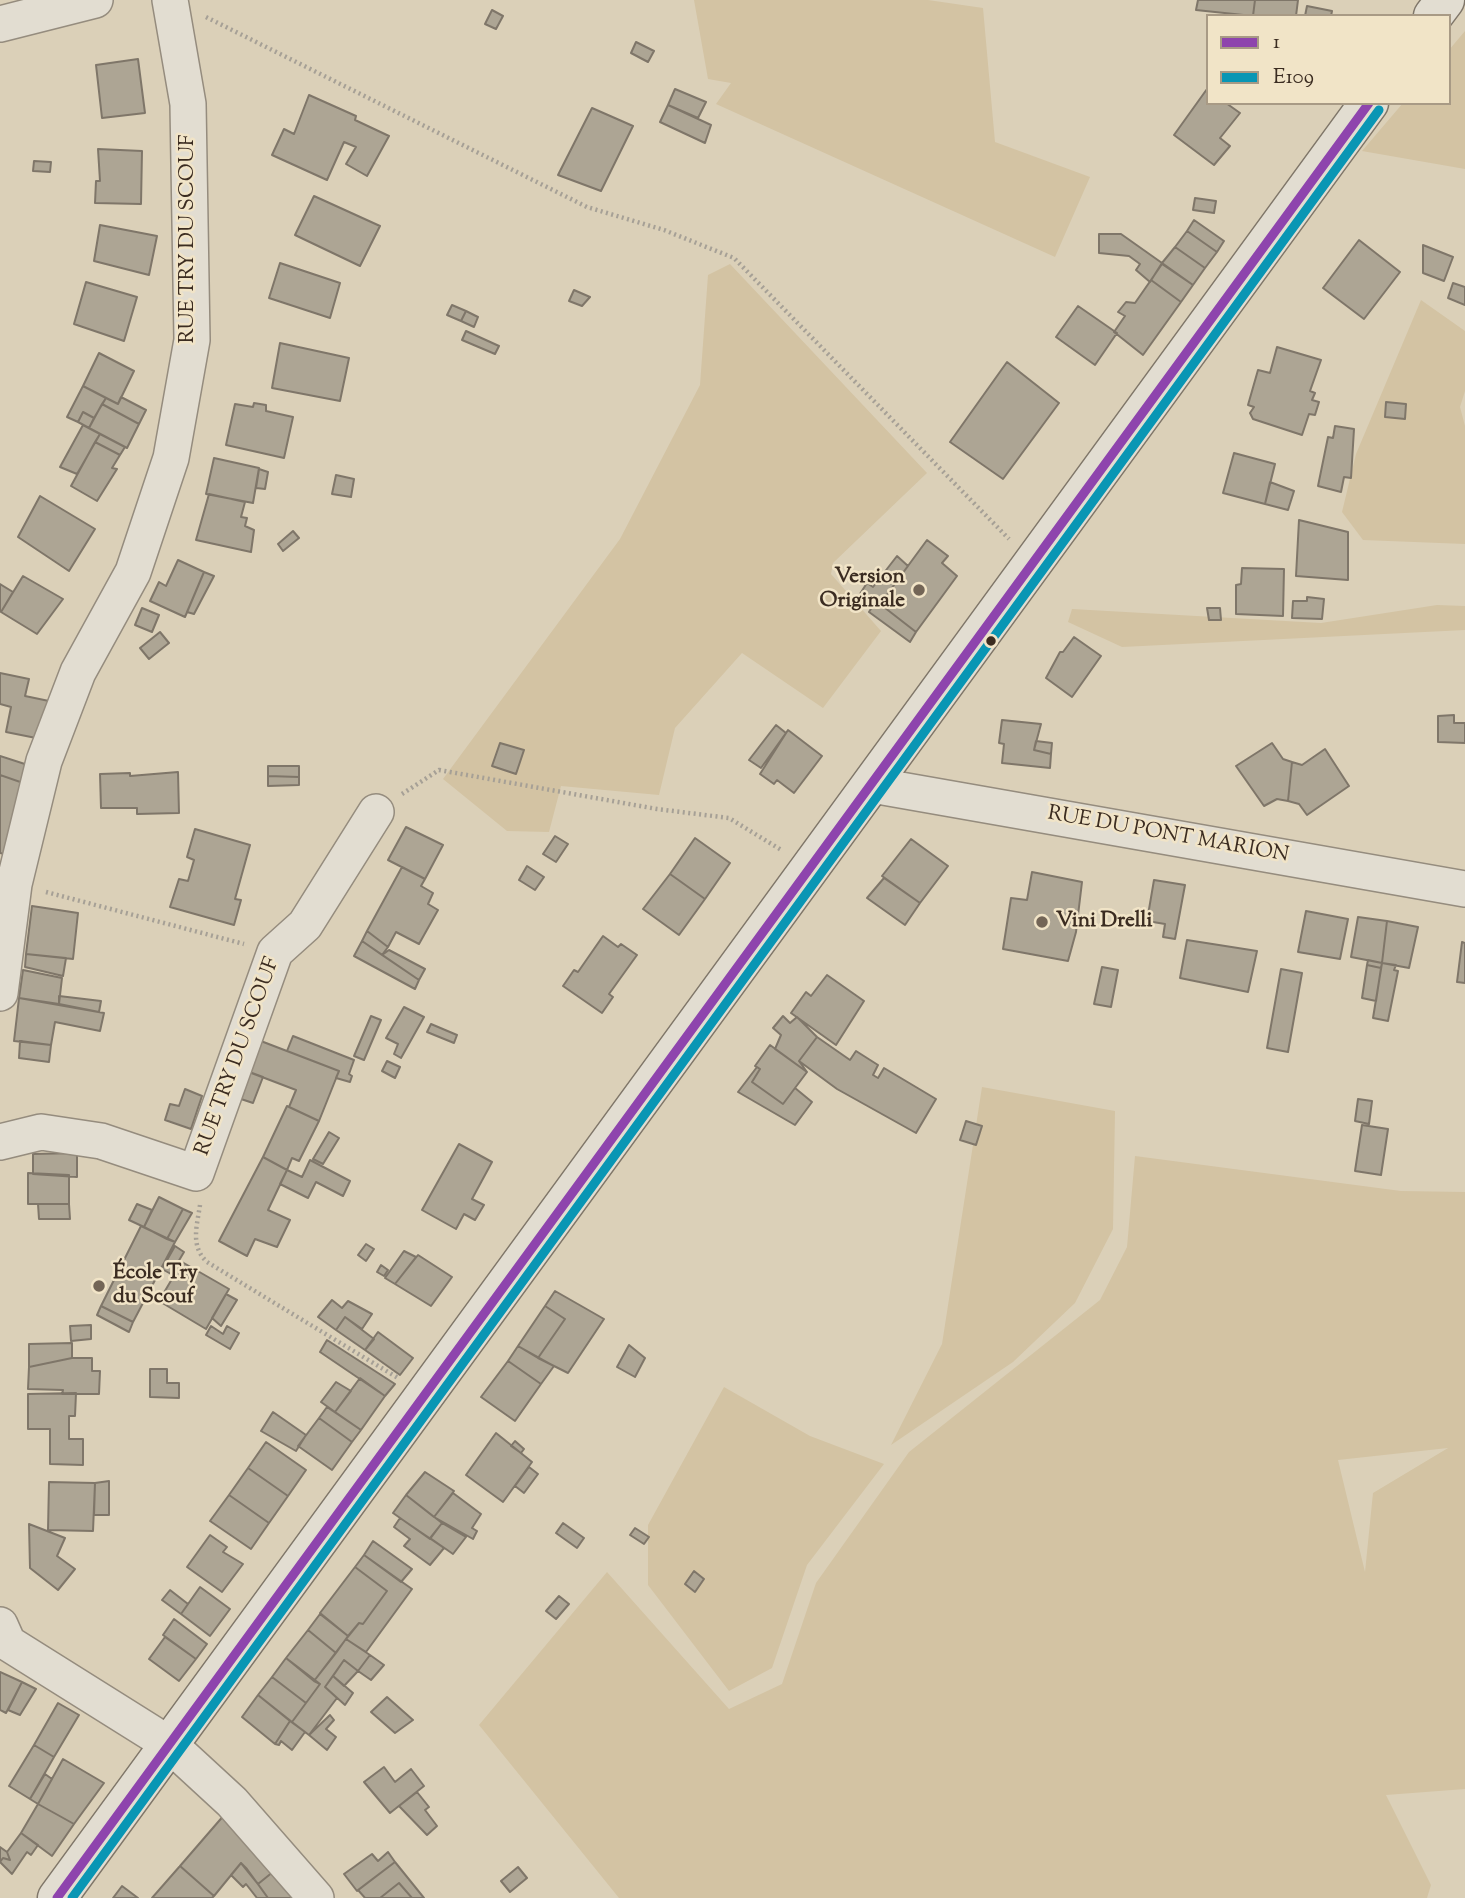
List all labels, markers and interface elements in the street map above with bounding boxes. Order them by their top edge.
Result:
legend [1206,14,1451,105]
text: 1 [1273,28,1280,58]
text: E109 [1273,63,1314,93]
street label: RUE TRY DU SCOUF [176,135,202,343]
place label: Version Originale [820,565,905,615]
marker: Version Originale [911,582,927,598]
unlabelled marker [984,634,998,648]
street label: RUE DU PONT MARION [1045,802,1291,870]
place label: Vini Drelli [1056,909,1152,935]
marker: Vini Drelli [1034,914,1050,930]
street label: RUE TRY DU SCOUF [191,954,287,1160]
place label: École Try du Scouf [113,1261,198,1311]
marker: École Try du Scouf [91,1278,107,1294]

